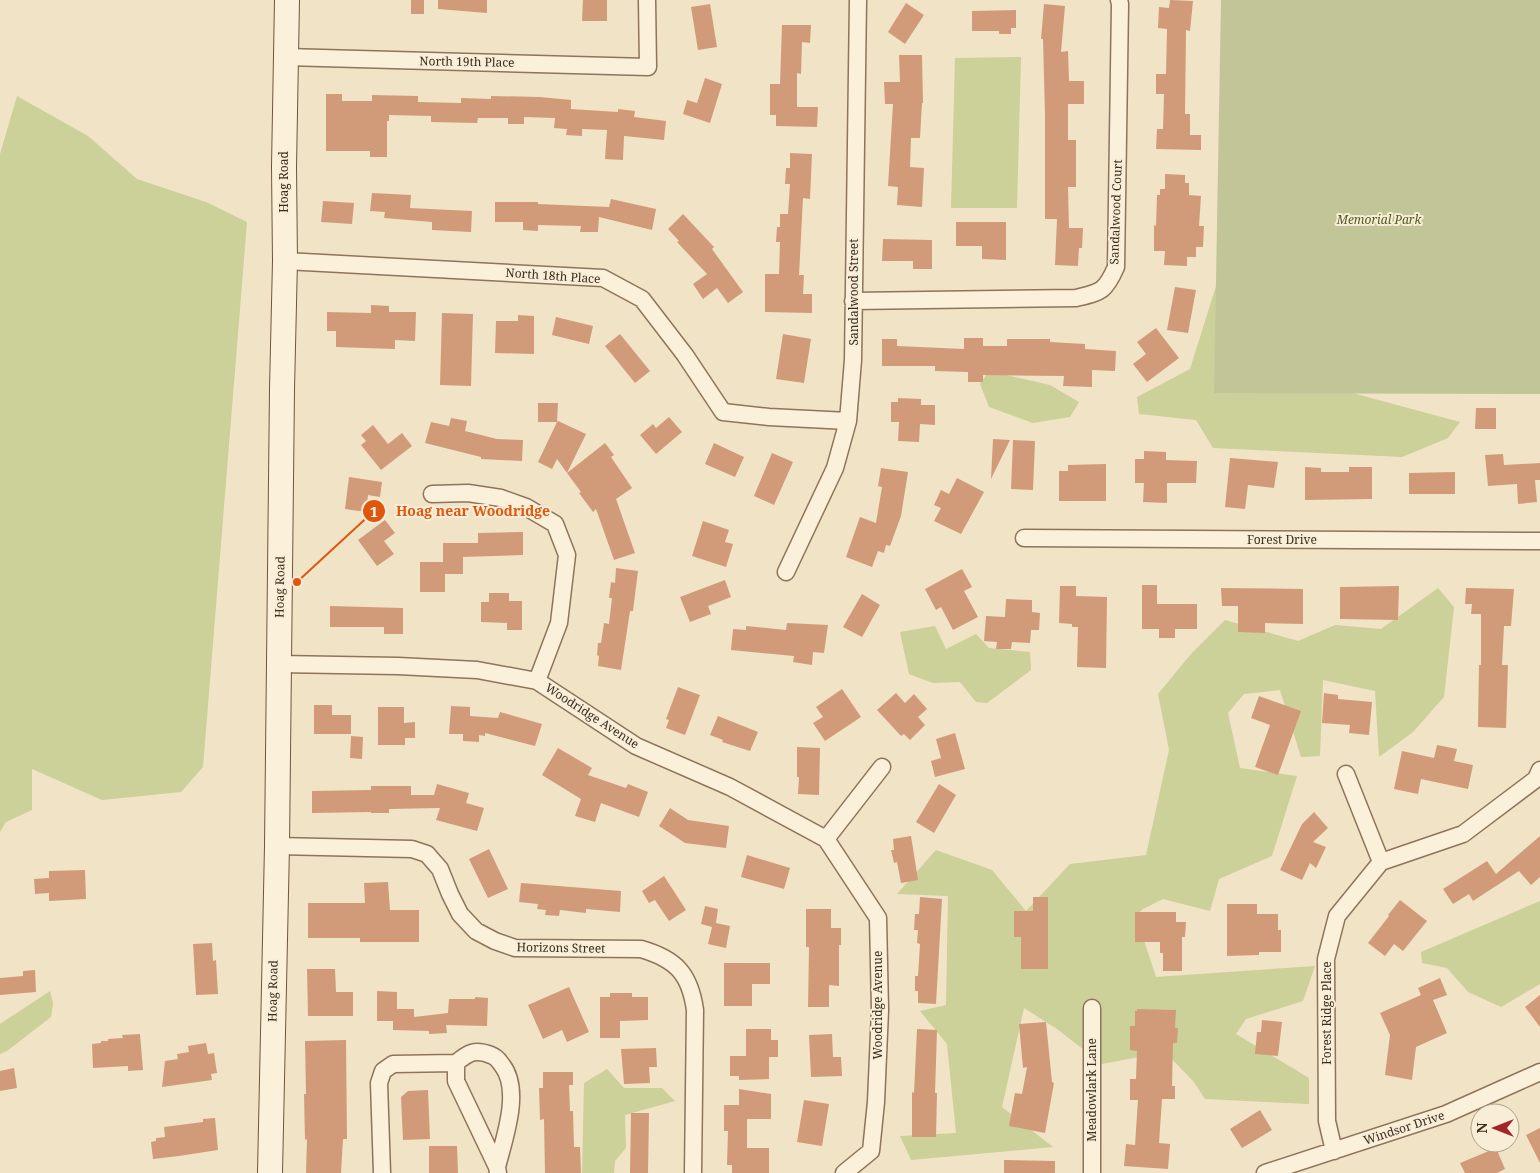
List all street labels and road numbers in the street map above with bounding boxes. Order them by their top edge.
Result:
street label: North 19th Place [419,52,515,71]
street label: Hoag Road [275,151,292,213]
street label: Sandalwood Court [1105,159,1126,265]
street label: Sandalwood Street [845,238,862,346]
street label: North 18th Place [505,264,601,287]
street label: Forest Drive [1247,531,1317,548]
street label: Hoag Road [270,555,289,618]
street label: Woodridge Avenue [542,679,643,752]
street label: Horizons Street [516,938,606,957]
street label: Woodridge Avenue [869,951,886,1059]
street label: Hoag Road [263,959,282,1022]
street label: Forest Ridge Place [1318,961,1335,1065]
street label: Meadowlark Lane [1083,1038,1100,1142]
street label: Windsor Drive [1361,1106,1447,1149]

